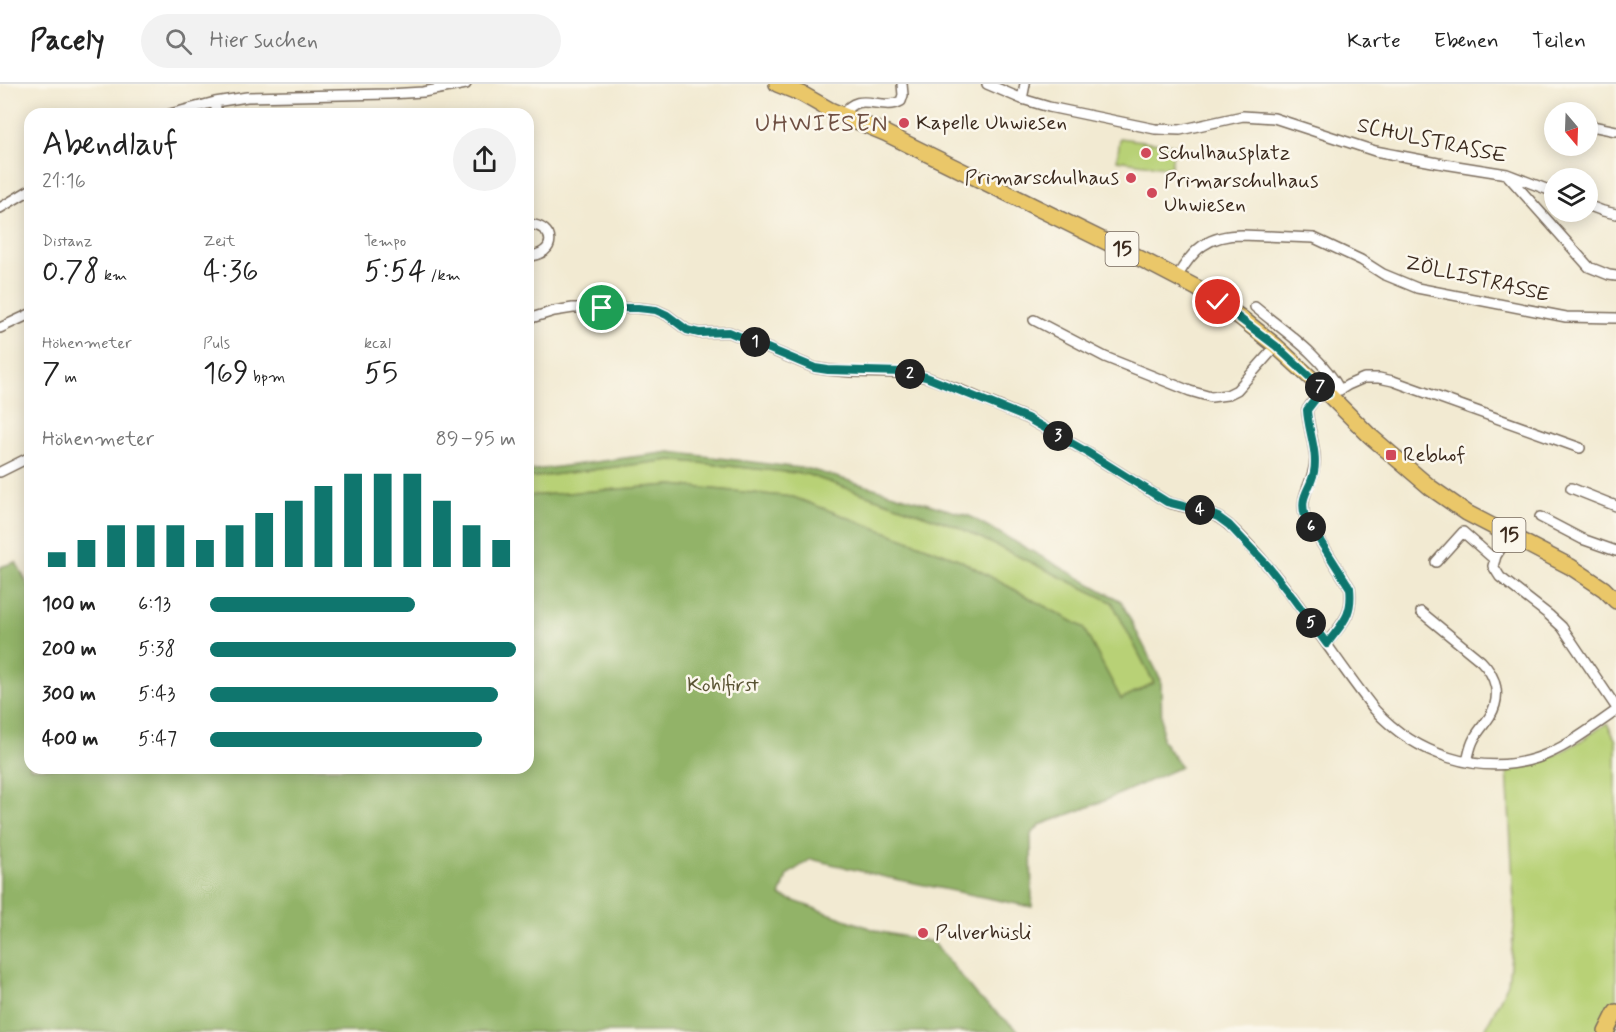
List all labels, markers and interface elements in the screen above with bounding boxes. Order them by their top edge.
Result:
search box [141,14,561,68]
text: Pacely [30,23,105,60]
icon: search [162,25,195,58]
text: Hier suchen [210,27,318,55]
text: Karte [1347,27,1401,55]
text: Ebenen [1434,27,1499,55]
text: Teilen [1532,27,1586,55]
north arrow [1544,102,1598,156]
map controls [1544,102,1598,222]
district label: UHWIESEN [755,109,889,140]
place label: Kapelle Uhwiesen [916,109,1067,137]
street label: SCHULSTRASSE [1355,111,1509,171]
marker: Kapelle Uhwiesen [897,116,911,130]
text: Abendlauf [42,123,178,167]
button: share [453,128,516,191]
place label: Schulhausplatz [1158,139,1290,167]
marker: Schulhausplatz [1139,146,1153,160]
place label: Primarschulhaus [965,164,1119,192]
place label: Primarschulhaus Uhwiesen [1164,167,1318,219]
text: 21:16 [42,168,86,195]
button: layers [1544,168,1598,222]
marker: Primarschulhaus [1124,171,1138,185]
marker: Primarschulhaus Uhwiesen [1145,186,1159,200]
text: Distanz [42,231,92,252]
text: Zeit [203,231,236,252]
text: Tempo [364,231,406,252]
road number: 15 [1106,232,1138,266]
street label: ZÖLLISTRASSE [1402,249,1552,309]
text: 0.78 [42,252,100,291]
text: 4:36 [203,252,259,291]
text: 5:54 [364,252,426,291]
text: km [100,265,127,286]
text: /km [426,265,461,286]
pin [1192,276,1243,327]
pin [576,282,627,333]
icon: check [1201,285,1234,318]
icon: arrive [585,291,618,324]
pin: 1 [740,327,770,357]
text: 1 [751,331,759,352]
text: Höhenmeter [42,333,132,354]
text: Puls [203,333,230,354]
text: kcal [364,333,391,354]
text: 7 [42,354,60,393]
text: 169 [203,354,249,393]
text: 55 [364,354,398,393]
pin: 2 [895,359,925,389]
text: 2 [906,363,914,384]
text: m [60,367,77,388]
text: bpm [249,367,285,388]
pin: 7 [1305,372,1335,402]
text: 7 [1315,376,1325,397]
pin: 3 [1043,421,1073,451]
text: 3 [1054,425,1062,446]
text: Höhenmeter [42,426,154,453]
text: 89–95 m [436,426,516,453]
place label: Rebhof [1403,441,1465,469]
marker: Rebhof [1384,448,1398,462]
pin: 4 [1185,495,1215,525]
text: 4 [1195,499,1205,520]
pin: 6 [1296,512,1326,542]
text: 6 [1307,516,1315,537]
road number: 15 [1492,518,1526,552]
text: 100 m [42,591,96,618]
text: 6:13 [138,591,171,618]
pin: 5 [1296,608,1326,638]
text: 5 [1306,612,1316,633]
text: 200 m [42,636,97,663]
text: 5:38 [138,636,175,663]
park label: Kohlfirst [687,671,760,699]
text: 300 m [42,681,96,708]
text: 5:43 [138,681,175,708]
text: 400 m [42,726,98,753]
text: 5:47 [138,726,177,753]
place label: Pulverhüsli [935,919,1032,947]
marker: Pulverhüsli [916,926,930,940]

